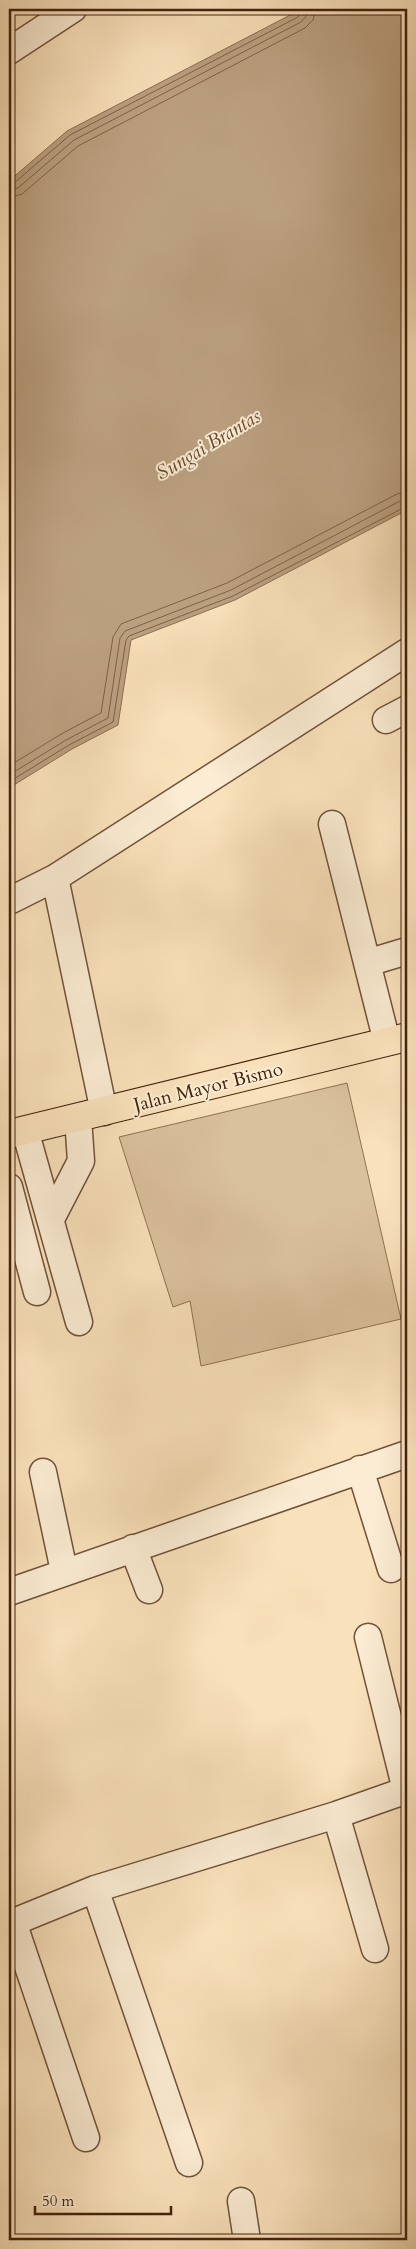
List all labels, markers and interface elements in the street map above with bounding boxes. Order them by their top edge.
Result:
water label: Sungai Brantas [151,402,266,486]
street label: Jalan Mayor Bismo [128,1056,286,1119]
scale bar [35,2184,171,2216]
text: 50 m [42,2191,74,2211]

